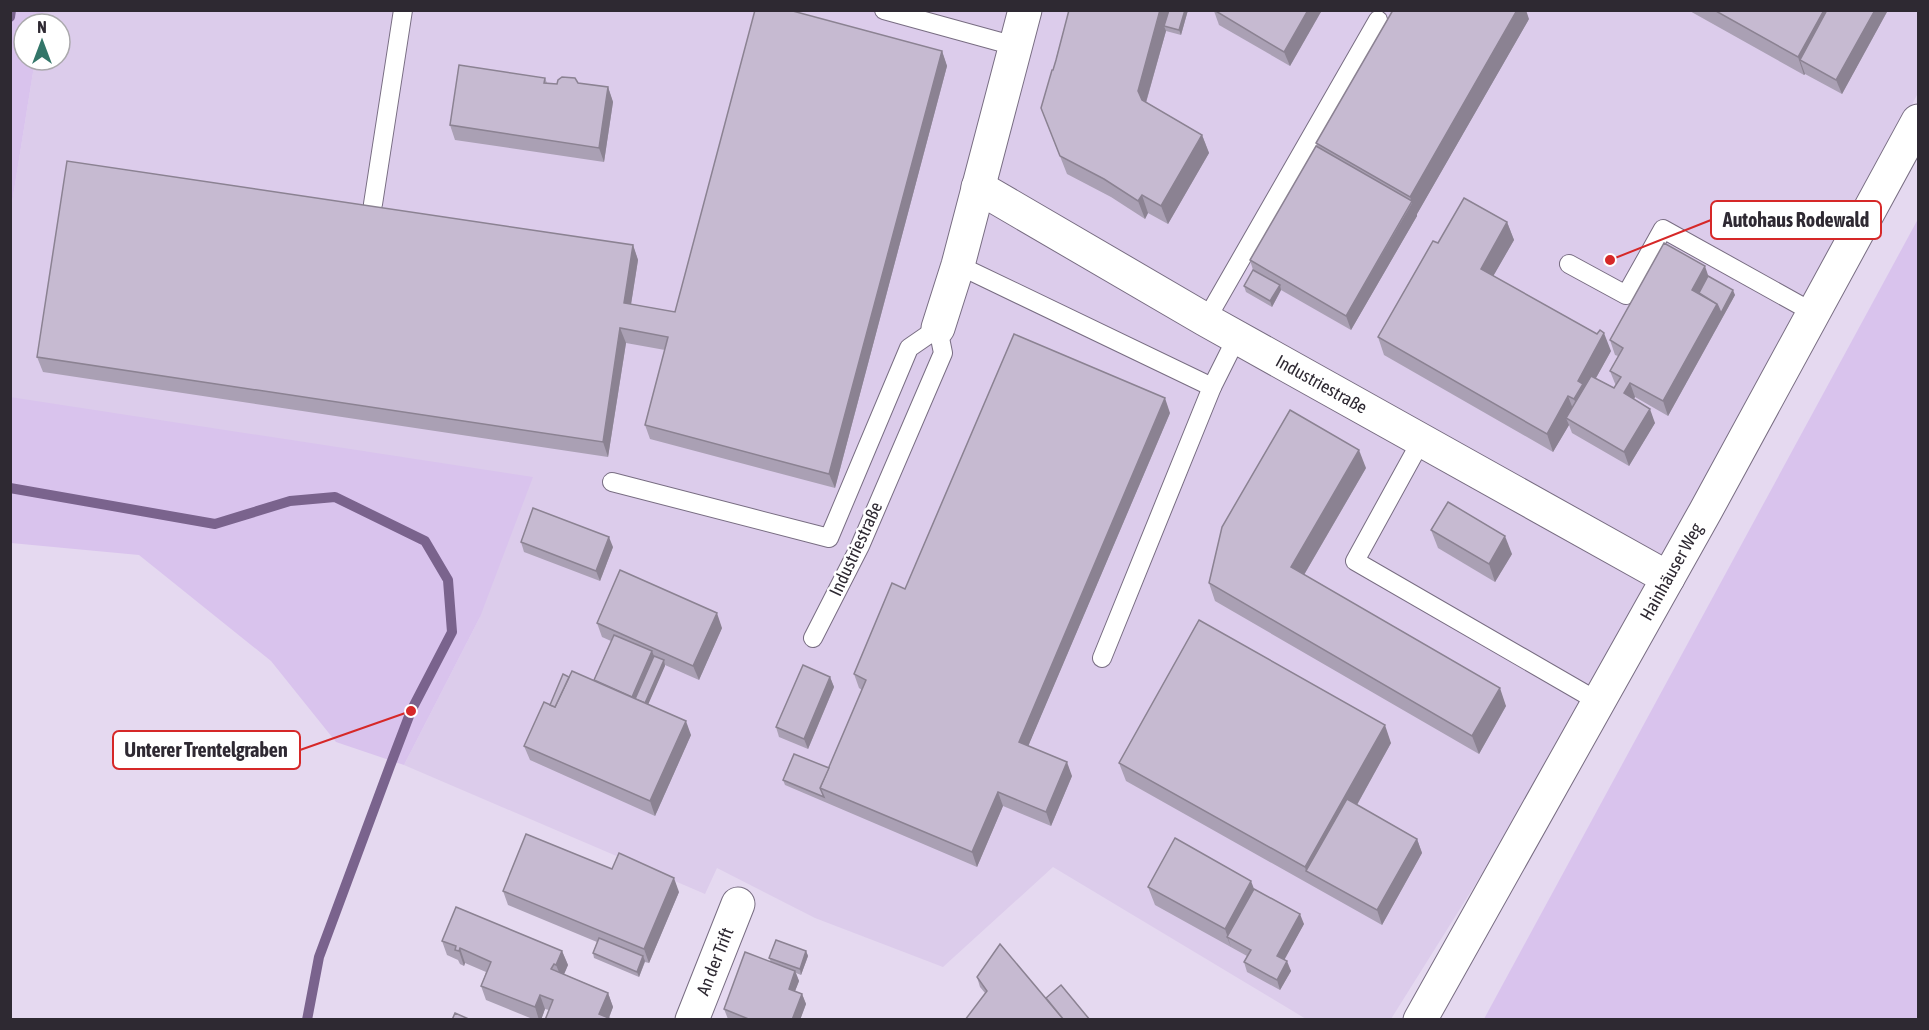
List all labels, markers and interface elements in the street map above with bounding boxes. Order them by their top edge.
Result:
north arrow [12,12,72,72]
text: N [37,18,47,36]
callout: Autohaus Rodewald [1711,201,1881,239]
text: Autohaus Rodewald [1722,208,1869,231]
street label: Industriestraße [1272,350,1371,418]
street label: Industriestraße [825,498,886,599]
street label: Hainhäuser Weg [1635,519,1707,624]
callout: Unterer Trentelgraben [113,731,300,769]
text: Unterer Trentelgraben [124,738,288,761]
street label: An der Trift [692,924,738,998]

